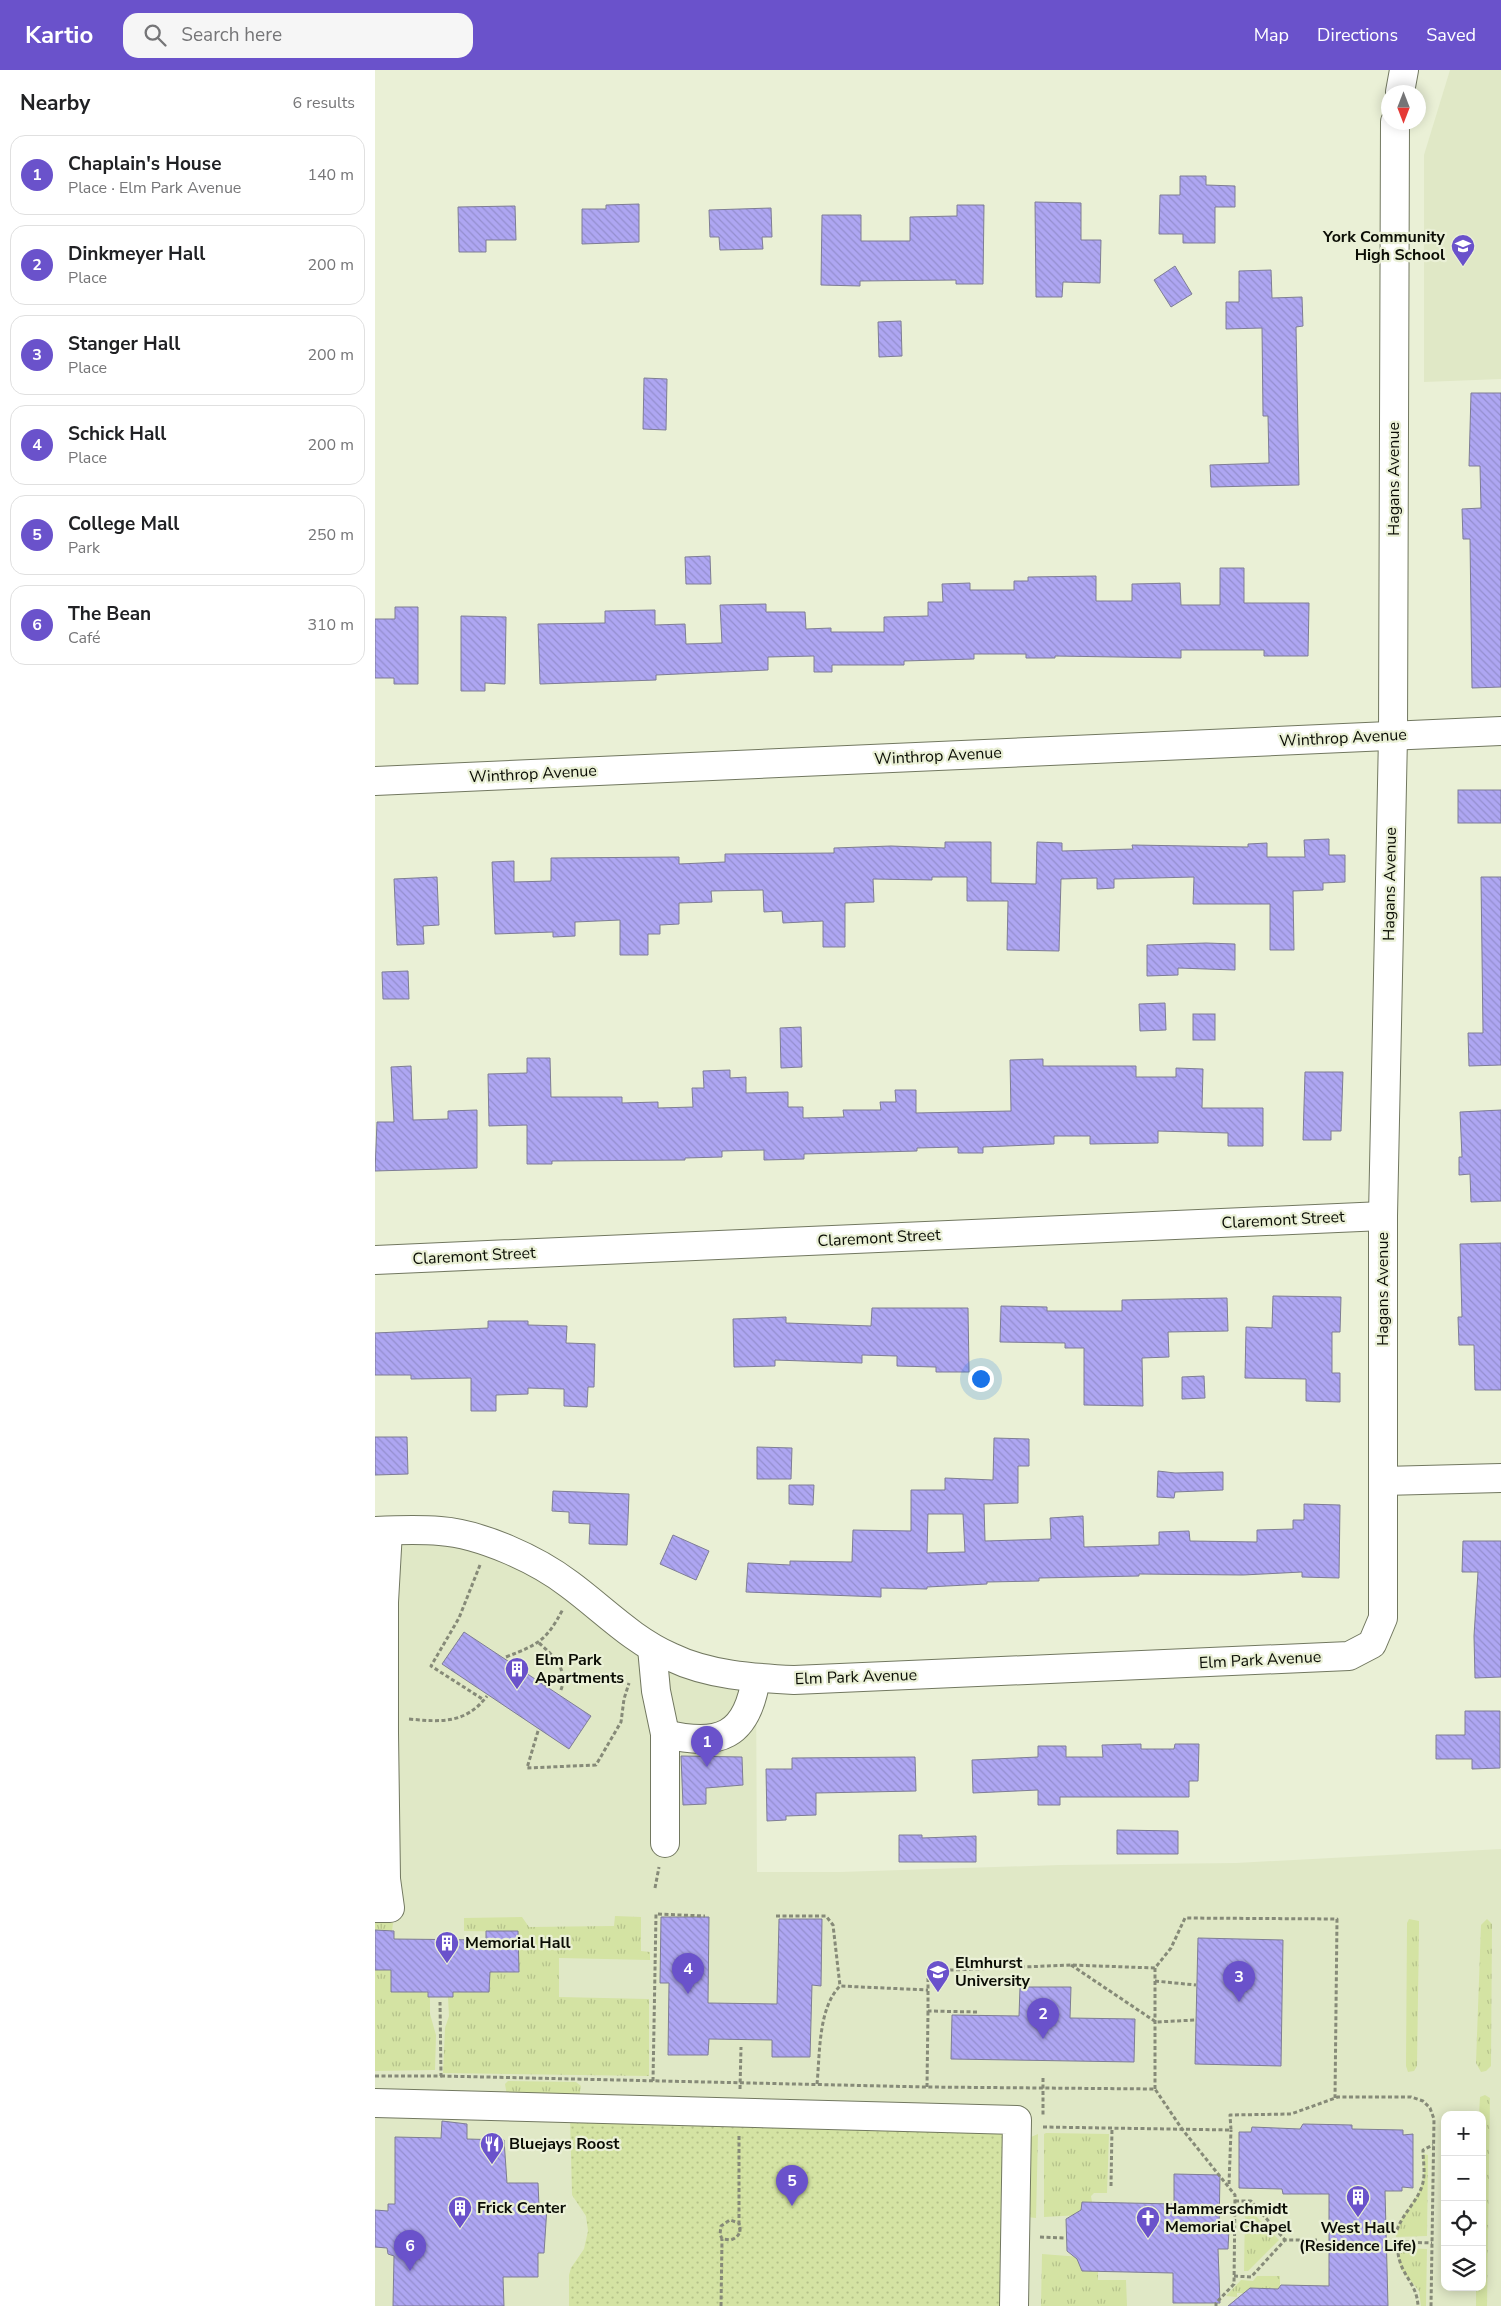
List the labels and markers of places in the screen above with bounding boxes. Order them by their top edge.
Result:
place label: York Community High School [1322,226,1446,266]
school or university icon: York Community High School [1450,233,1476,267]
place label: Elm Park Apartments [535,1649,624,1689]
building icon: Elm Park Apartments [504,1656,530,1690]
pin: 1 [691,1726,723,1767]
building icon: Memorial Hall [434,1930,460,1964]
place label: Memorial Hall [465,1932,571,1954]
place label: Elmhurst University [955,1952,1031,1992]
pin: 4 [672,1953,704,1994]
school or university icon: Elmhurst University [925,1959,951,1993]
pin: 3 [1223,1961,1255,2002]
pin: 2 [1027,1998,1059,2039]
restaurant icon: Bluejays Roost [479,2131,505,2165]
place label: Bluejays Roost [509,2133,620,2155]
pin: 5 [776,2165,808,2206]
building icon: West Hall (Residence Life) [1345,2184,1371,2218]
building icon: Frick Center [447,2195,473,2229]
place label: Frick Center [477,2197,567,2219]
place label: Hammerschmidt Memorial Chapel [1165,2198,1292,2238]
church icon: Hammerschmidt Memorial Chapel [1135,2205,1161,2239]
place label: West Hall (Residence Life) [1299,2217,1417,2257]
pin: 6 [394,2230,426,2271]

